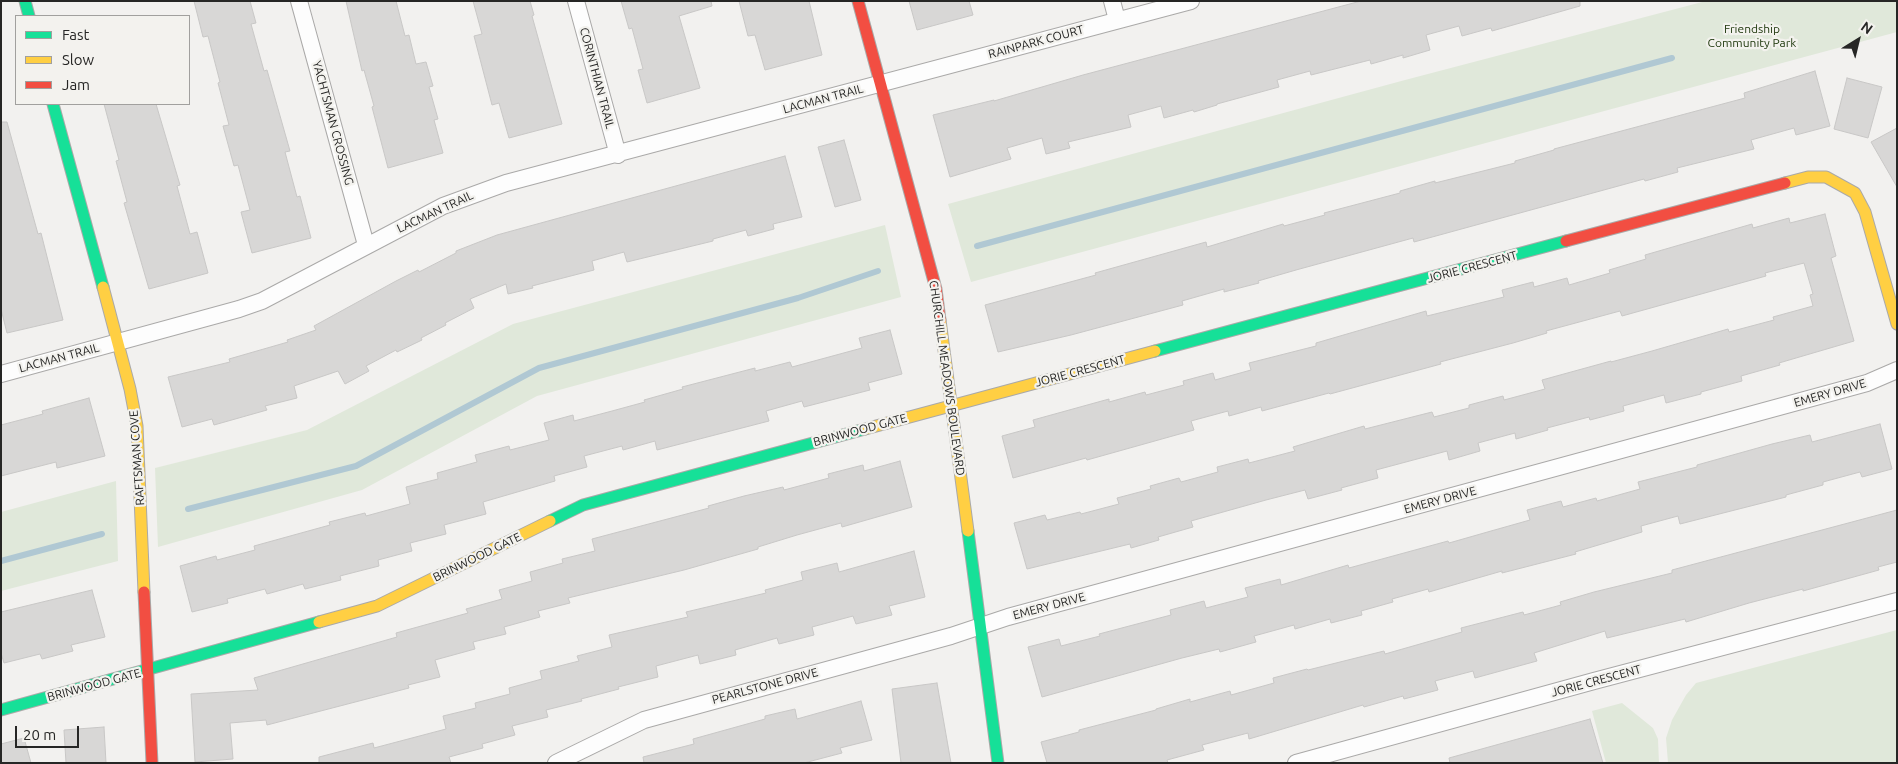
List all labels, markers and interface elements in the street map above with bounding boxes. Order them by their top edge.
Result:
legend [15,15,190,105]
north arrow [1833,15,1883,65]
text: N [1858,18,1876,37]
street label: RAINPARK COURT [987,22,1085,62]
park label: Friendship Community Park [1708,22,1796,50]
text: Fast [62,26,89,43]
street label: CORINTHIAN TRAIL [577,26,617,130]
text: Slow [62,51,94,68]
street label: YACHTSMAN CROSSING [309,59,357,187]
text: Jam [62,76,90,93]
street label: LACMAN TRAIL [781,81,865,117]
street label: LACMAN TRAIL [395,188,475,236]
street label: JORIE CRESCENT [1425,248,1519,286]
street label: CHURCHILL MEADOWS BOULEVARD [926,280,968,476]
street label: LACMAN TRAIL [17,340,101,376]
street label: JORIE CRESCENT [1033,352,1127,390]
street label: EMERY DRIVE [1792,376,1868,410]
street label: RAFTSMAN COVE [126,410,148,506]
street label: BRINWOOD GATE [812,411,908,449]
street label: EMERY DRIVE [1402,483,1478,517]
street label: BRINWOOD GATE [431,529,523,585]
street label: EMERY DRIVE [1011,589,1087,623]
street label: JORIE CRESCENT [1549,662,1643,700]
street label: PEARLSTONE DRIVE [710,665,820,707]
street label: BRINWOOD GATE [46,666,142,704]
scale bar [18,716,81,748]
text: 20 m [23,726,56,743]

